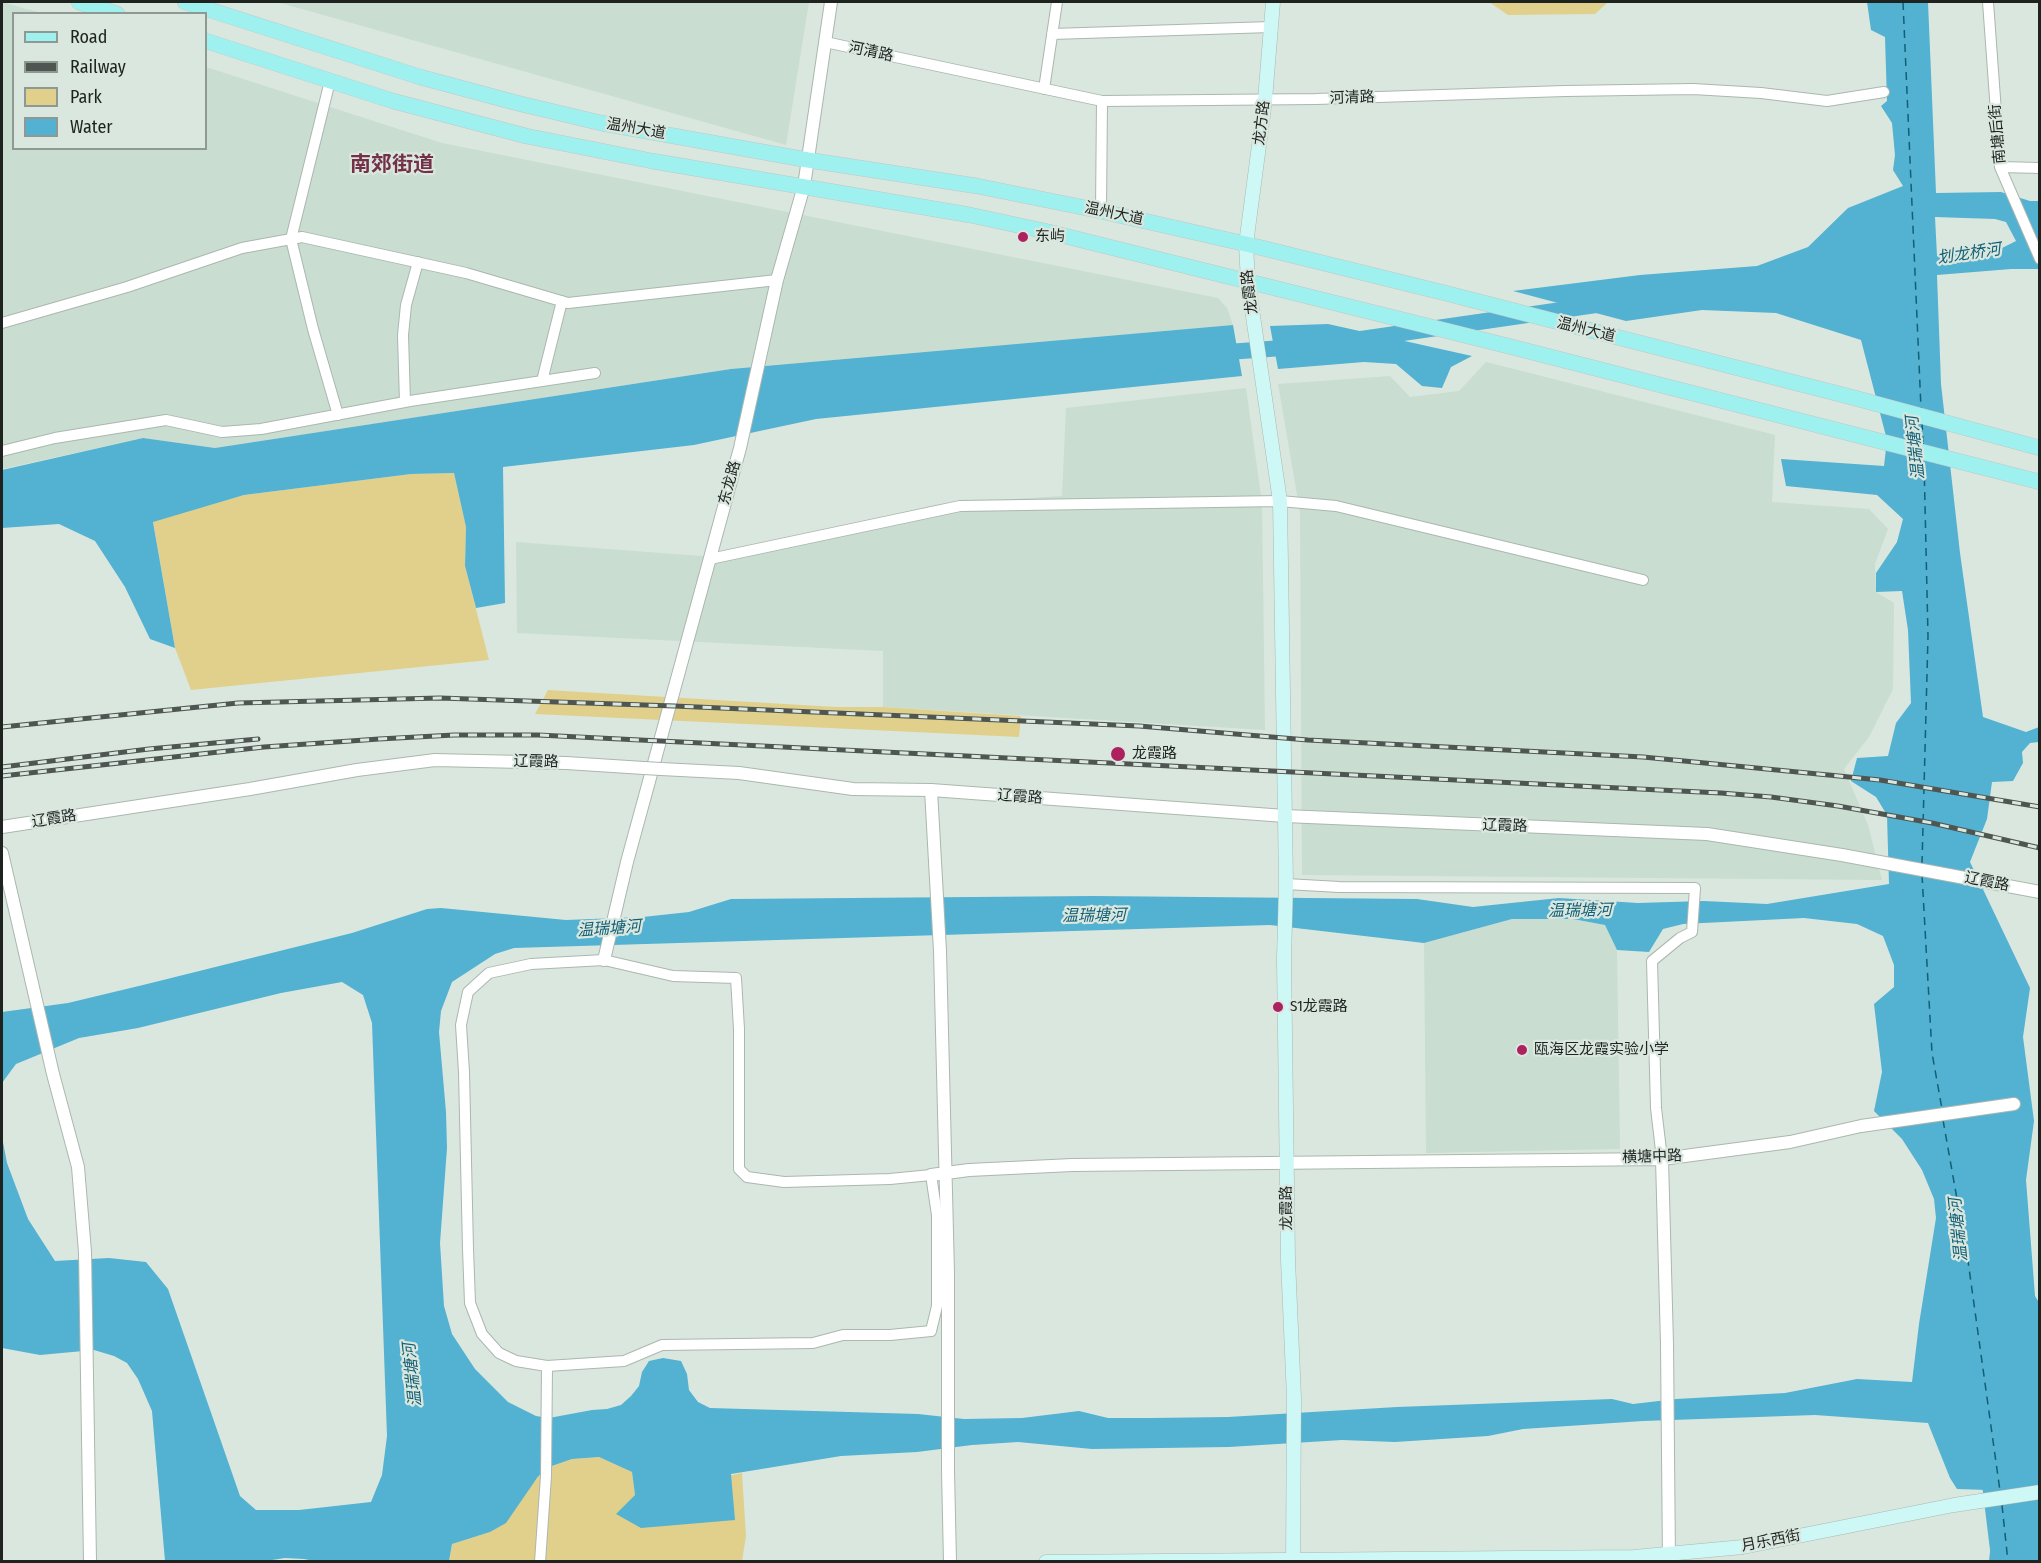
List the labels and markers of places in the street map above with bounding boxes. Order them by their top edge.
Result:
place label: 东屿 [1035,228,1065,246]
marker: 东屿 [1016,230,1030,244]
marker: 龙霞路 [1109,745,1127,763]
place label: 龙霞路 [1132,745,1177,763]
place label: S1龙霞路 [1290,998,1348,1016]
marker: S1龙霞路 [1271,1000,1285,1014]
place label: 瓯海区龙霞实验小学 [1534,1041,1669,1059]
marker: 瓯海区龙霞实验小学 [1515,1043,1529,1057]

